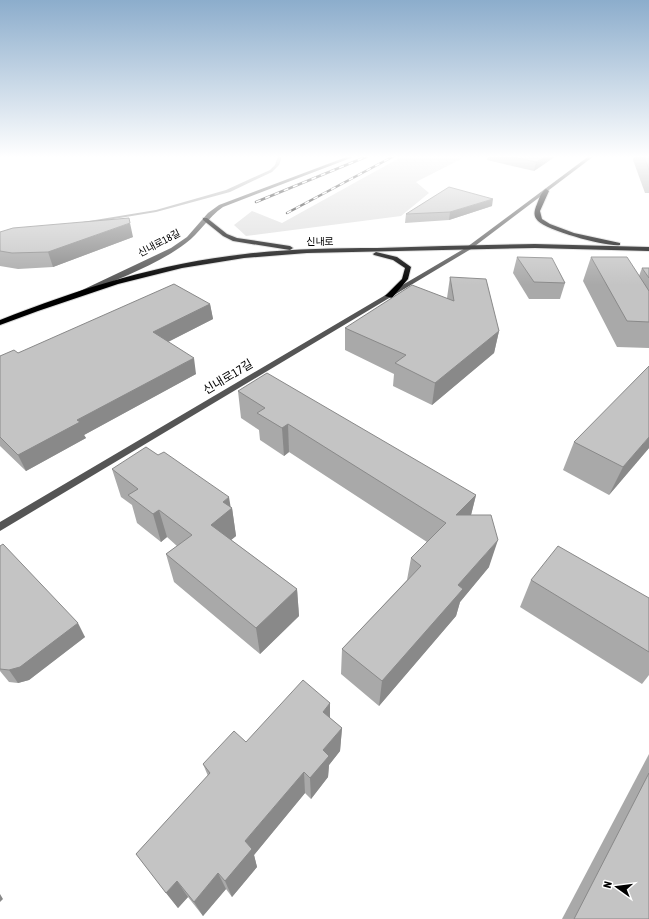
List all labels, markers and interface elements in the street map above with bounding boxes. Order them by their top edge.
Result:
street label: 신내로18길 [136,227,182,259]
street label: 신내로 [306,236,334,247]
street label: 신내로17길 [201,357,255,397]
north arrow [597,867,637,907]
text: N [601,880,614,889]

